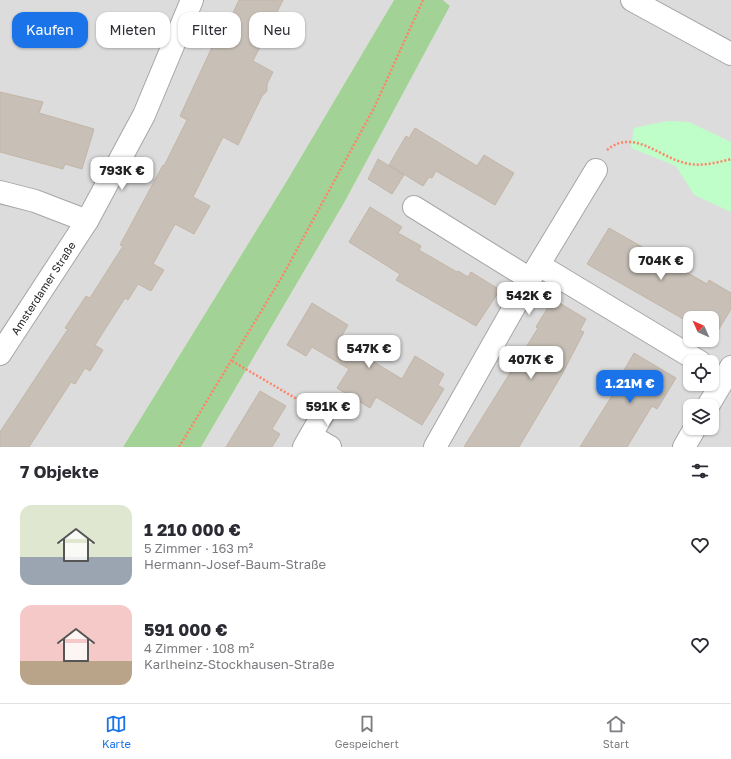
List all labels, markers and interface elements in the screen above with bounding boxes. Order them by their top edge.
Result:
chip: Kaufen [12,12,88,48]
chip: Mieten [96,12,170,48]
chip: Filter [178,12,241,48]
chip: Neu [249,12,305,48]
pin: 793K € [89,157,155,191]
text: 793K € [99,162,145,178]
street label: Amsterdamer Straße [8,239,78,337]
pin: 704K € [628,247,694,281]
text: 704K € [638,252,684,268]
pin: 542K € [496,282,562,316]
text: 542K € [506,287,552,303]
north arrow [683,311,719,347]
map controls [683,311,719,435]
pin: 547K € [336,335,402,369]
text: 547K € [347,340,391,356]
pin: 407K € [498,346,564,380]
text: 407K € [508,351,554,367]
button: locate [683,355,719,391]
pin: 1.21M € [593,370,667,404]
text: 1.21M € [605,375,655,391]
pin: 591K € [295,393,361,427]
text: 591K € [306,398,350,414]
button: layers [683,399,719,435]
icon: filters [689,460,711,482]
text: 7 Objekte [20,461,99,482]
text: 1 210 000 € [144,519,241,540]
icon: home [52,521,100,569]
icon: heart [689,534,711,556]
text: 5 Zimmer · 163 m² [144,540,253,556]
text: Hermann-Josef-Baum-Straße [144,556,326,572]
text: 591 000 € [144,619,228,640]
icon: home [52,621,100,669]
icon: heart [689,634,711,656]
text: 4 Zimmer · 108 m² [144,640,254,656]
text: Karlheinz-Stockhausen-Straße [144,656,334,672]
tab: Karte [102,713,131,750]
tab: Gespeichert [335,713,399,750]
tab: Start [603,713,629,750]

